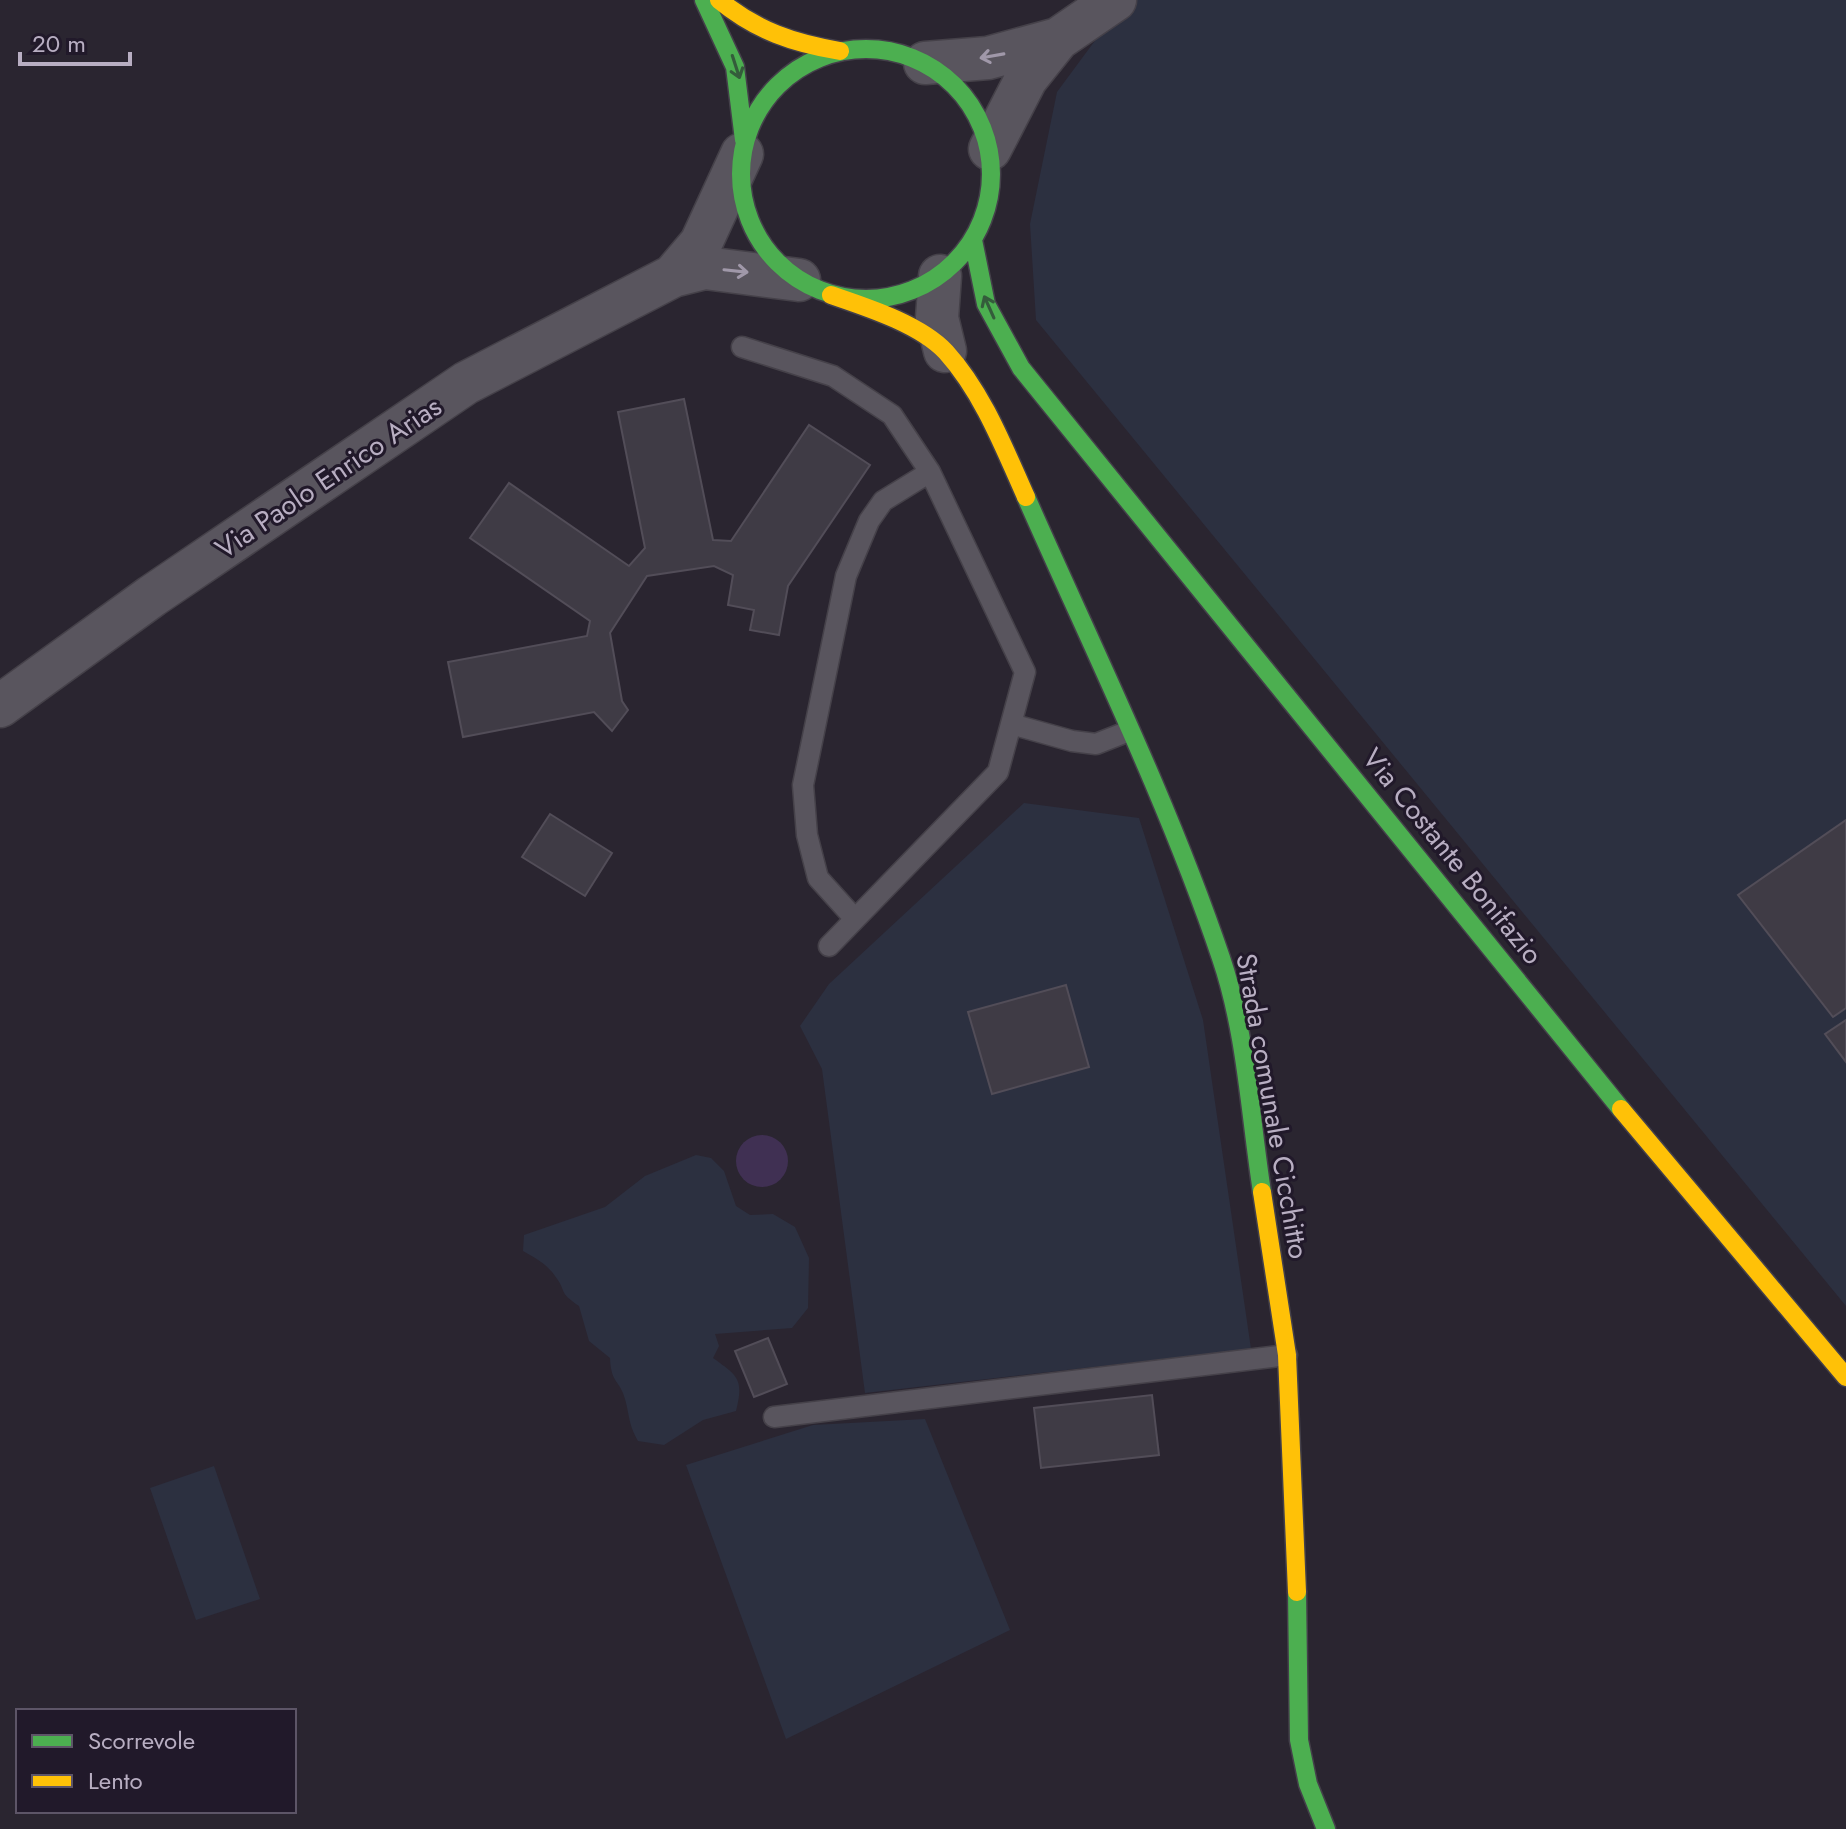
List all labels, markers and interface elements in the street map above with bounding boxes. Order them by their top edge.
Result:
scale bar [20,16,130,66]
text: 20 m [32,26,86,61]
one-way arrow [980,50,1005,65]
one-way arrow [729,53,744,79]
one-way arrow [722,264,749,279]
one-way arrow [981,295,996,319]
street label: Via Paolo Enrico Arias [207,386,450,569]
street label: Via Costante Bonifazio [1352,739,1553,973]
street label: Strada comunale Cicchitto [1225,950,1320,1262]
legend [16,1709,296,1813]
text: Scorrevole [88,1723,195,1758]
text: Lento [88,1763,143,1798]

